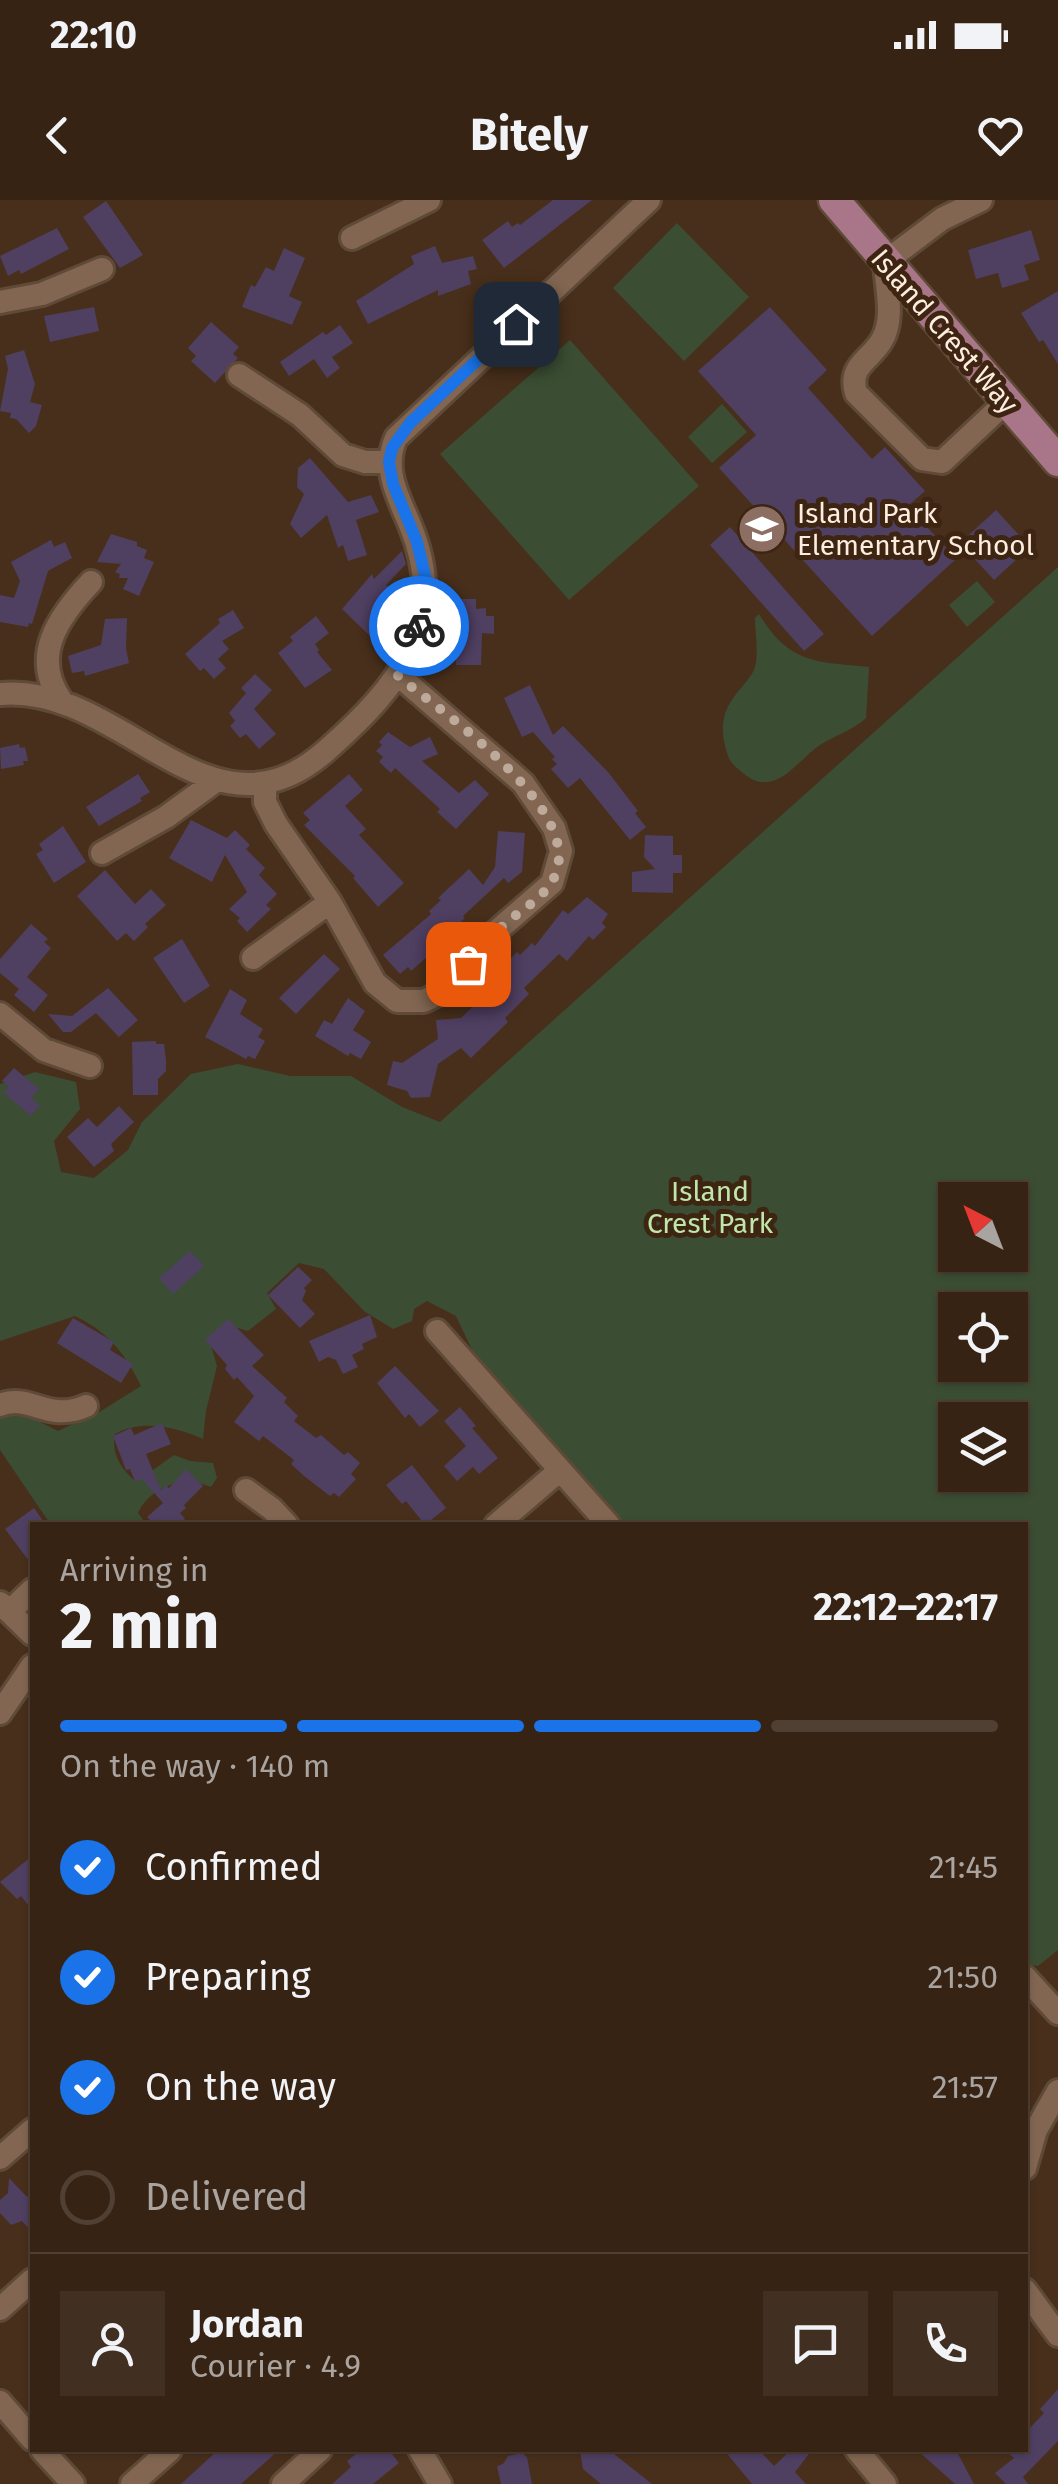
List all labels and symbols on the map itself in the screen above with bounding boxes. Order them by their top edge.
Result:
street label: Island Crest Way [864,242,1025,420]
pin [474,282,559,367]
place label: Island Park Elementary School [797,497,1034,562]
school or university icon: Island Park Elementary School [736,503,788,555]
courier [369,576,469,676]
pin [426,922,511,1007]
park label: Island Crest Park [647,1175,774,1240]
north arrow [938,1182,1028,1272]

